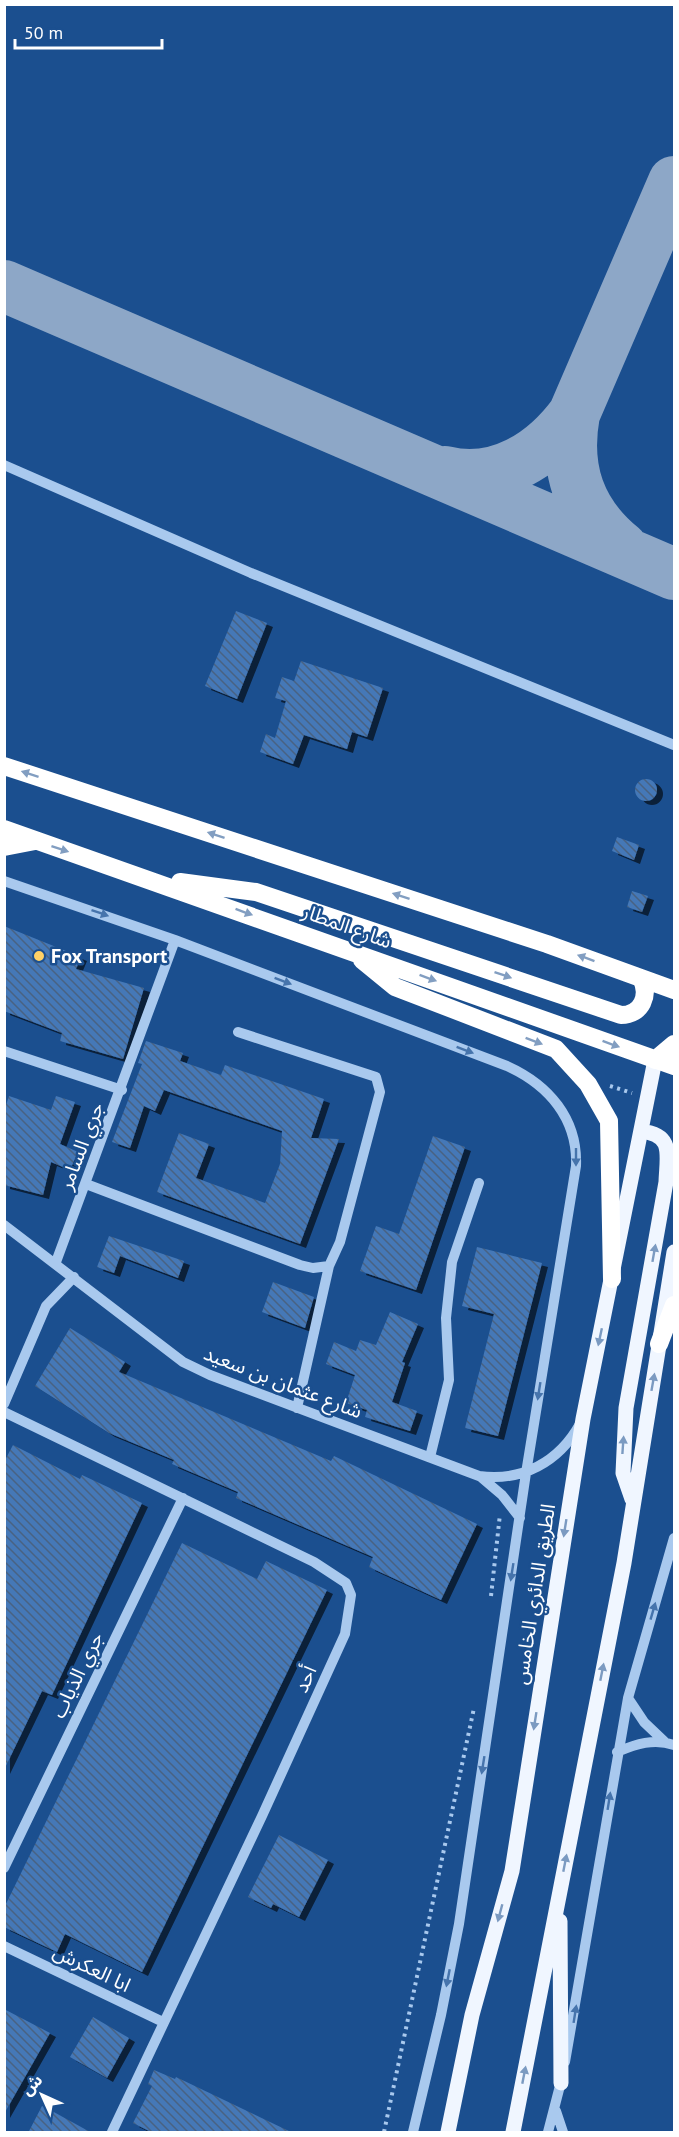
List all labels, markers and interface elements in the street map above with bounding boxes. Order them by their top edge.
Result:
scale bar [15,12,162,50]
text: 50 m [24,21,63,44]
one-way arrow [21,769,39,778]
one-way arrow [207,830,225,839]
one-way arrow [51,845,69,854]
one-way arrow [392,891,410,900]
street label: شارع المطار [297,898,395,956]
one-way arrow [235,908,253,918]
one-way arrow [91,909,109,919]
place label: Fox Transport [51,943,167,969]
marker: Fox Transport [32,949,46,963]
one-way arrow [577,953,595,963]
one-way arrow [494,971,512,980]
one-way arrow [419,974,437,984]
one-way arrow [274,976,292,986]
one-way arrow [525,1036,543,1046]
one-way arrow [602,1039,620,1049]
one-way arrow [456,1046,474,1055]
street label: جري السامر [52,1099,112,1195]
one-way arrow [571,1148,581,1167]
one-way arrow [650,1243,659,1262]
one-way arrow [595,1327,604,1346]
street label: شارع عثمان بن سعيد [199,1340,366,1426]
one-way arrow [648,1373,657,1392]
one-way arrow [534,1382,543,1401]
one-way arrow [618,1436,628,1455]
street label: الطريق الدائري الخامس [507,1502,564,1687]
one-way arrow [561,1519,570,1538]
one-way arrow [507,1563,516,1582]
one-way arrow [649,1602,658,1620]
street label: جري الذياب [45,1628,111,1723]
street label: أحد [288,1661,322,1697]
one-way arrow [598,1662,607,1681]
one-way arrow [531,1712,540,1731]
one-way arrow [478,1756,487,1775]
one-way arrow [605,1791,614,1810]
one-way arrow [561,1853,570,1872]
one-way arrow [495,1904,504,1922]
street label: ابا العكرش [49,1938,135,1998]
one-way arrow [443,1969,452,1988]
one-way arrow [571,2004,580,2023]
north arrow [12,2065,72,2125]
one-way arrow [520,2065,529,2084]
text: ش [17,2070,46,2099]

